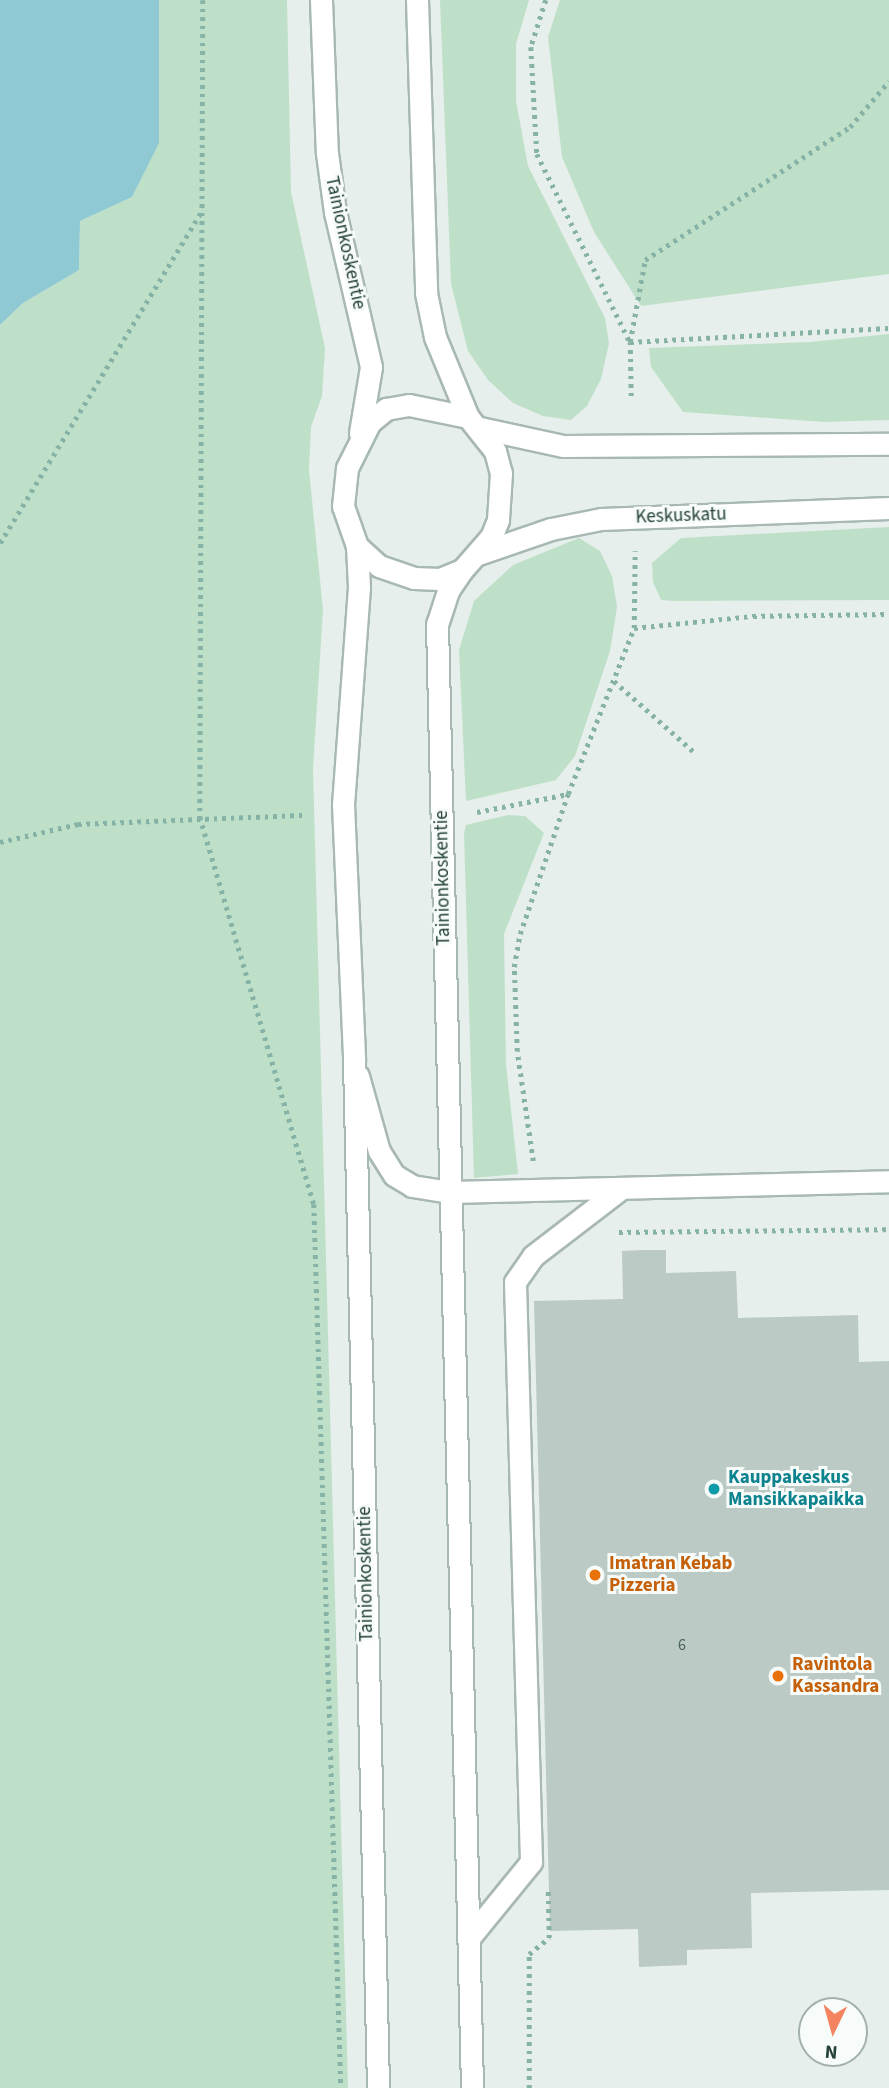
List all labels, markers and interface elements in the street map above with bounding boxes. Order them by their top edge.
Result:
street label: Tainionkoskentie [320,174,370,312]
street label: Keskuskatu [635,503,727,529]
street label: Tainionkoskentie [430,810,456,946]
place label: Kauppakeskus Mansikkapaikka [728,1467,864,1511]
marker: Kauppakeskus Mansikkapaikka [706,1481,722,1497]
street label: Tainionkoskentie [353,1506,379,1642]
place label: Imatran Kebab Pizzeria [609,1553,732,1597]
marker: Imatran Kebab Pizzeria [587,1567,603,1583]
house number: 6 [678,1635,686,1655]
place label: Ravintola Kassandra [792,1654,879,1698]
marker: Ravintola Kassandra [770,1668,786,1684]
north arrow [798,1997,868,2067]
text: N [824,2037,839,2065]

